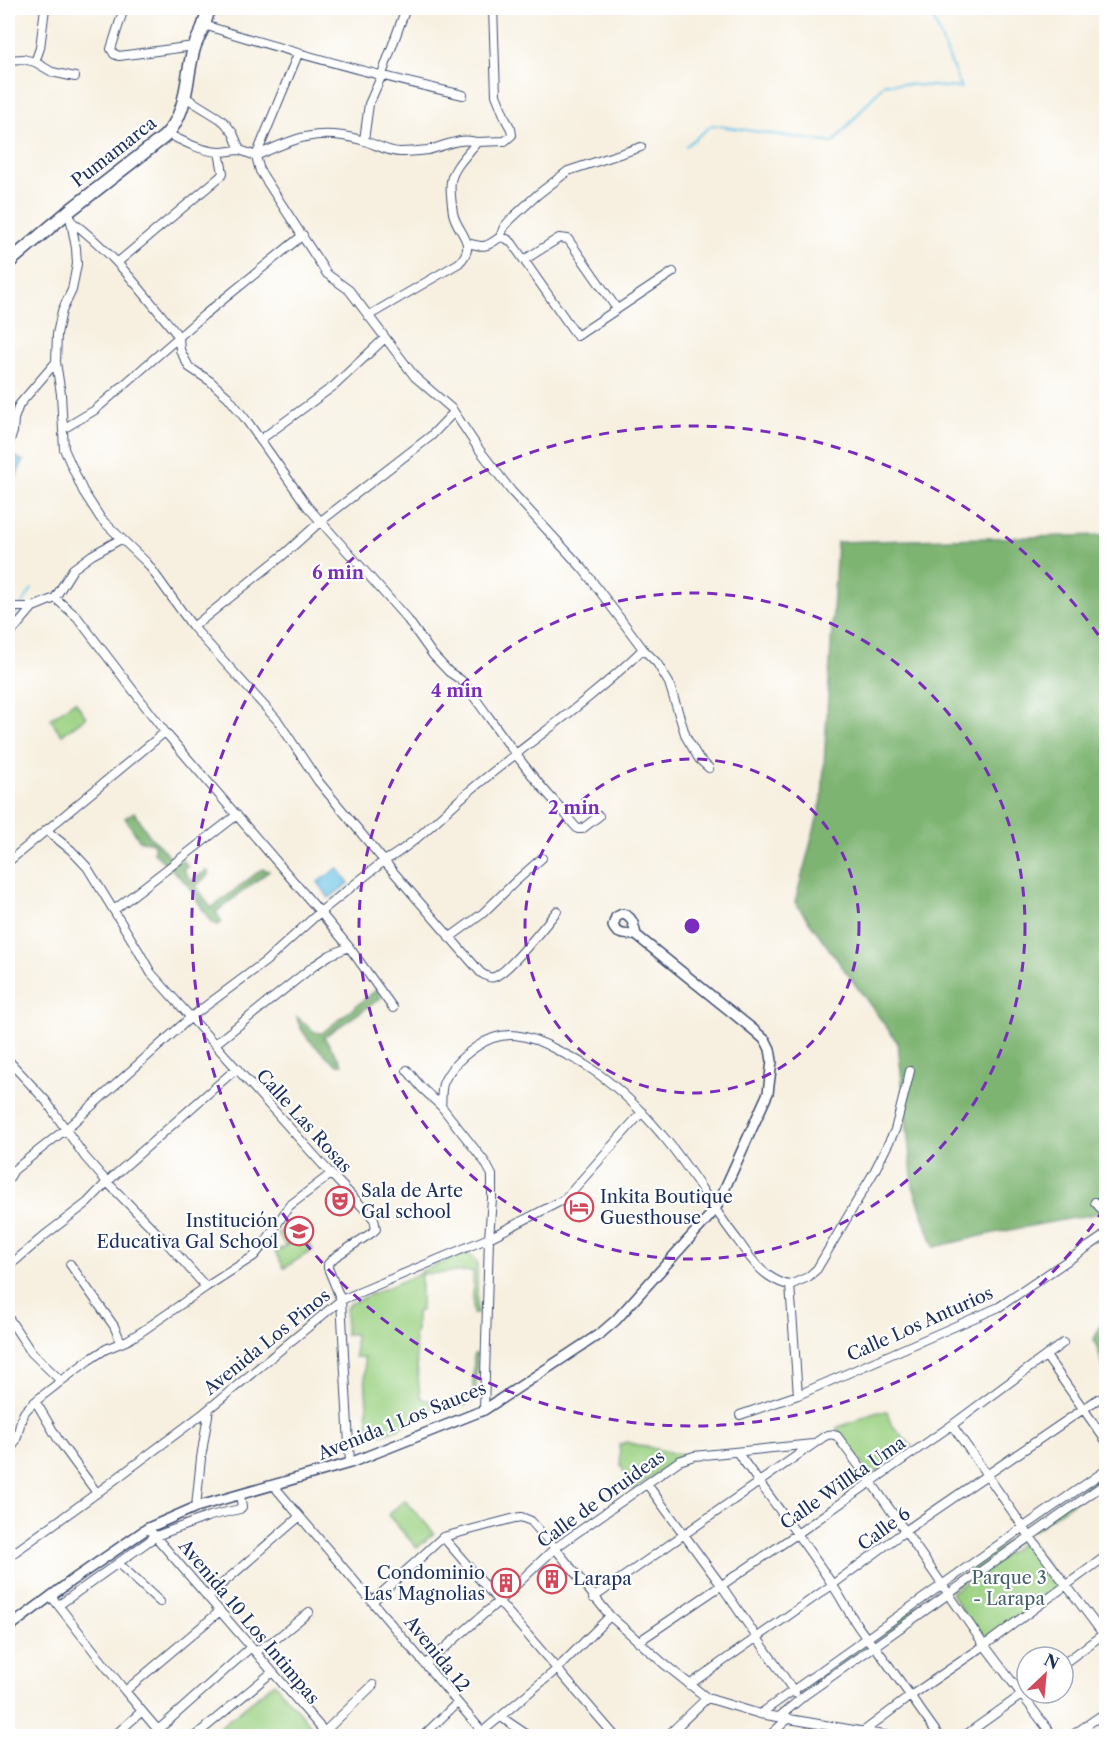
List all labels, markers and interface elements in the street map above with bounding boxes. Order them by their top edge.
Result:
street label: Pumamarca [67,112,161,192]
text: 6 min [312,562,365,584]
text: 4 min [431,680,484,702]
text: 2 min [548,797,601,819]
centre of rings [682,916,702,936]
street label: Calle Las Rosas [252,1065,356,1177]
place label: Sala de Arte Gal school [361,1180,463,1223]
theatre icon: Sala de Arte Gal school [324,1185,356,1217]
place label: Inkita Boutique Guesthouse [600,1186,733,1229]
hotel icon: Inkita Boutique Guesthouse [563,1191,595,1223]
place label: Institución Educativa Gal School [97,1210,278,1253]
school or university icon: Institución Educativa Gal School [283,1215,315,1247]
street label: Calle Los Anturios [844,1282,996,1366]
street label: Avenida Los Pinos [199,1284,335,1400]
street label: Avenida 1 Los Sauces [314,1377,489,1465]
street label: Calle Willka Uma [776,1431,910,1534]
street label: Calle de Oruideas [533,1445,669,1553]
street label: Calle 6 [853,1503,915,1555]
street label: Avenida 10 Los Intimpas [173,1535,324,1709]
place label: Condominio Las Magnolias [364,1562,485,1605]
building icon: Larapa [536,1563,568,1595]
building icon: Condominio Las Magnolias [490,1567,522,1599]
park label: Parque 3 - Larapa [971,1567,1047,1610]
place label: Larapa [573,1568,632,1590]
street label: Avenida 12 [399,1611,474,1696]
north arrow [1015,1645,1075,1705]
text: N [1041,1649,1062,1674]

